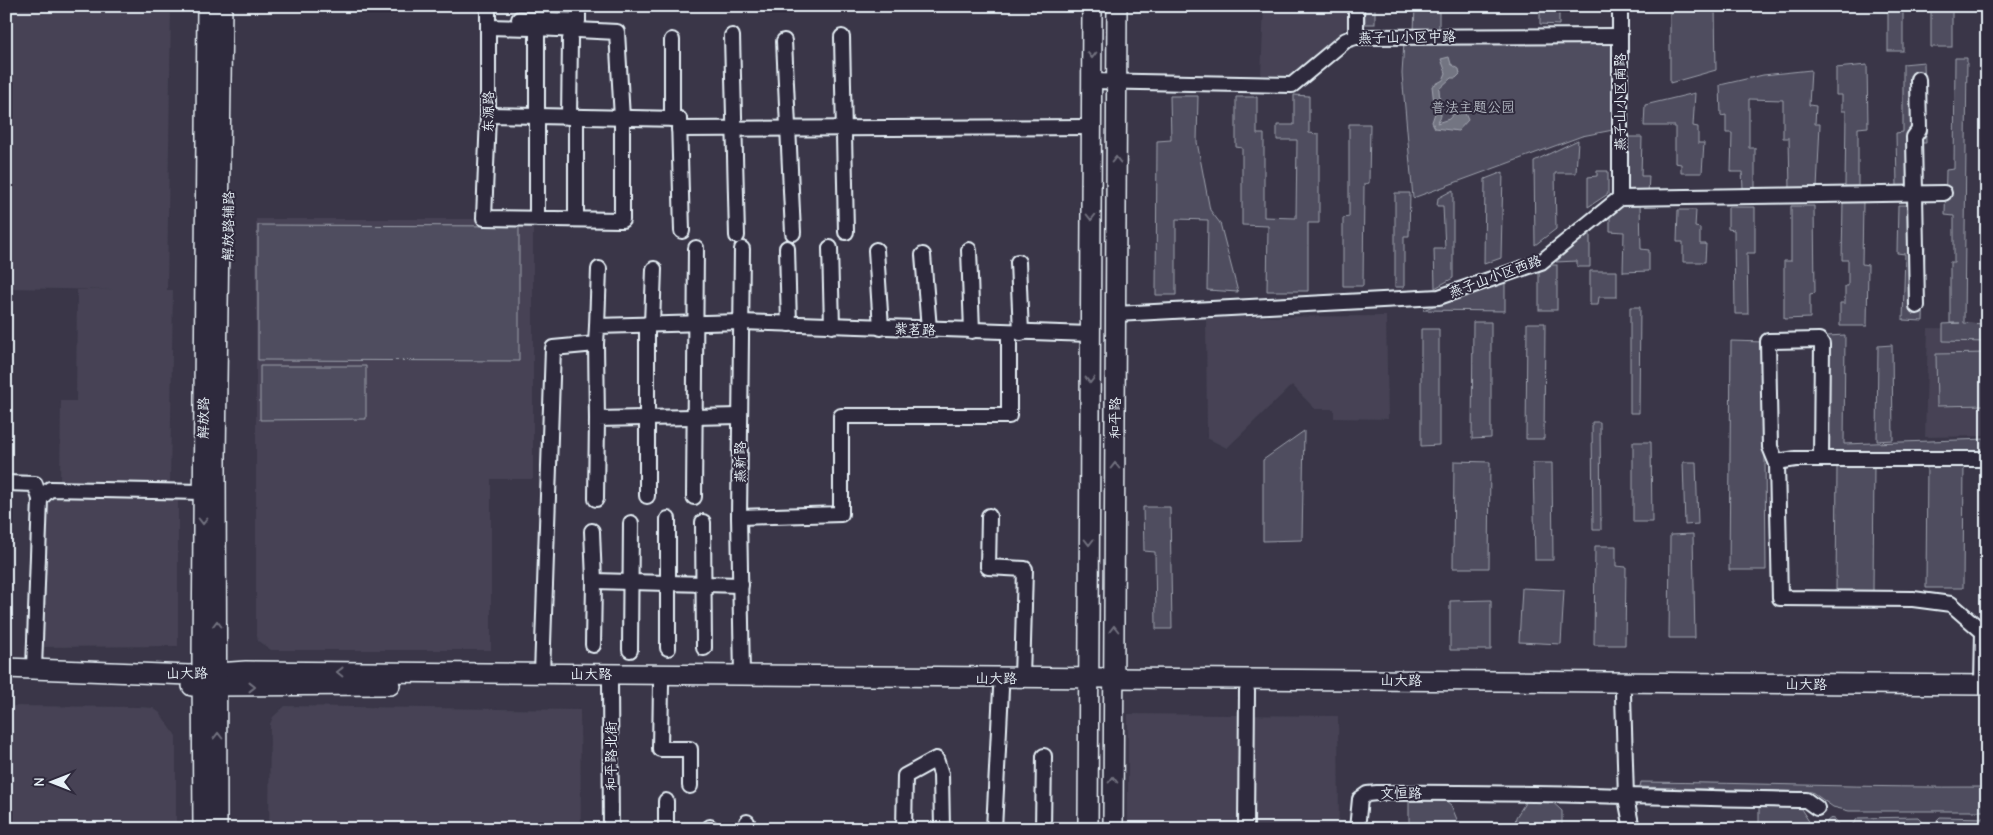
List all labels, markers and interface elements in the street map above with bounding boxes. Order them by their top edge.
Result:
street label: 燕子山小区中路 [1358,28,1456,47]
one-way arrow [1086,51,1097,59]
street label: 燕子山小区南路 [1612,53,1629,151]
street label: 东源路 [480,91,497,133]
park label: 普法主题公园 [1431,99,1515,116]
one-way arrow [1111,156,1121,164]
street label: 解放路辅路 [219,191,238,261]
one-way arrow [1086,214,1096,222]
street label: 燕子山小区西路 [1446,252,1544,301]
street label: 紫茗路 [894,320,936,339]
one-way arrow [1085,376,1095,384]
street label: 解放路 [195,397,212,439]
street label: 和平路 [1107,397,1124,439]
street label: 燕新路 [732,441,749,483]
one-way arrow [1110,462,1120,470]
one-way arrow [198,518,208,525]
one-way arrow [1084,539,1094,547]
one-way arrow [212,619,222,627]
one-way arrow [1109,625,1119,632]
street label: 山大路 [166,665,208,682]
street label: 山大路 [570,666,612,683]
one-way arrow [336,667,344,677]
street label: 山大路 [975,670,1017,687]
street label: 山大路 [1380,672,1422,689]
street label: 山大路 [1785,676,1827,693]
one-way arrow [248,682,256,692]
street label: 和平路北街 [603,721,620,791]
one-way arrow [213,732,223,740]
north arrow [28,758,78,808]
one-way arrow [1108,776,1118,784]
text: N [31,777,48,787]
street label: 文恒路 [1380,785,1422,802]

